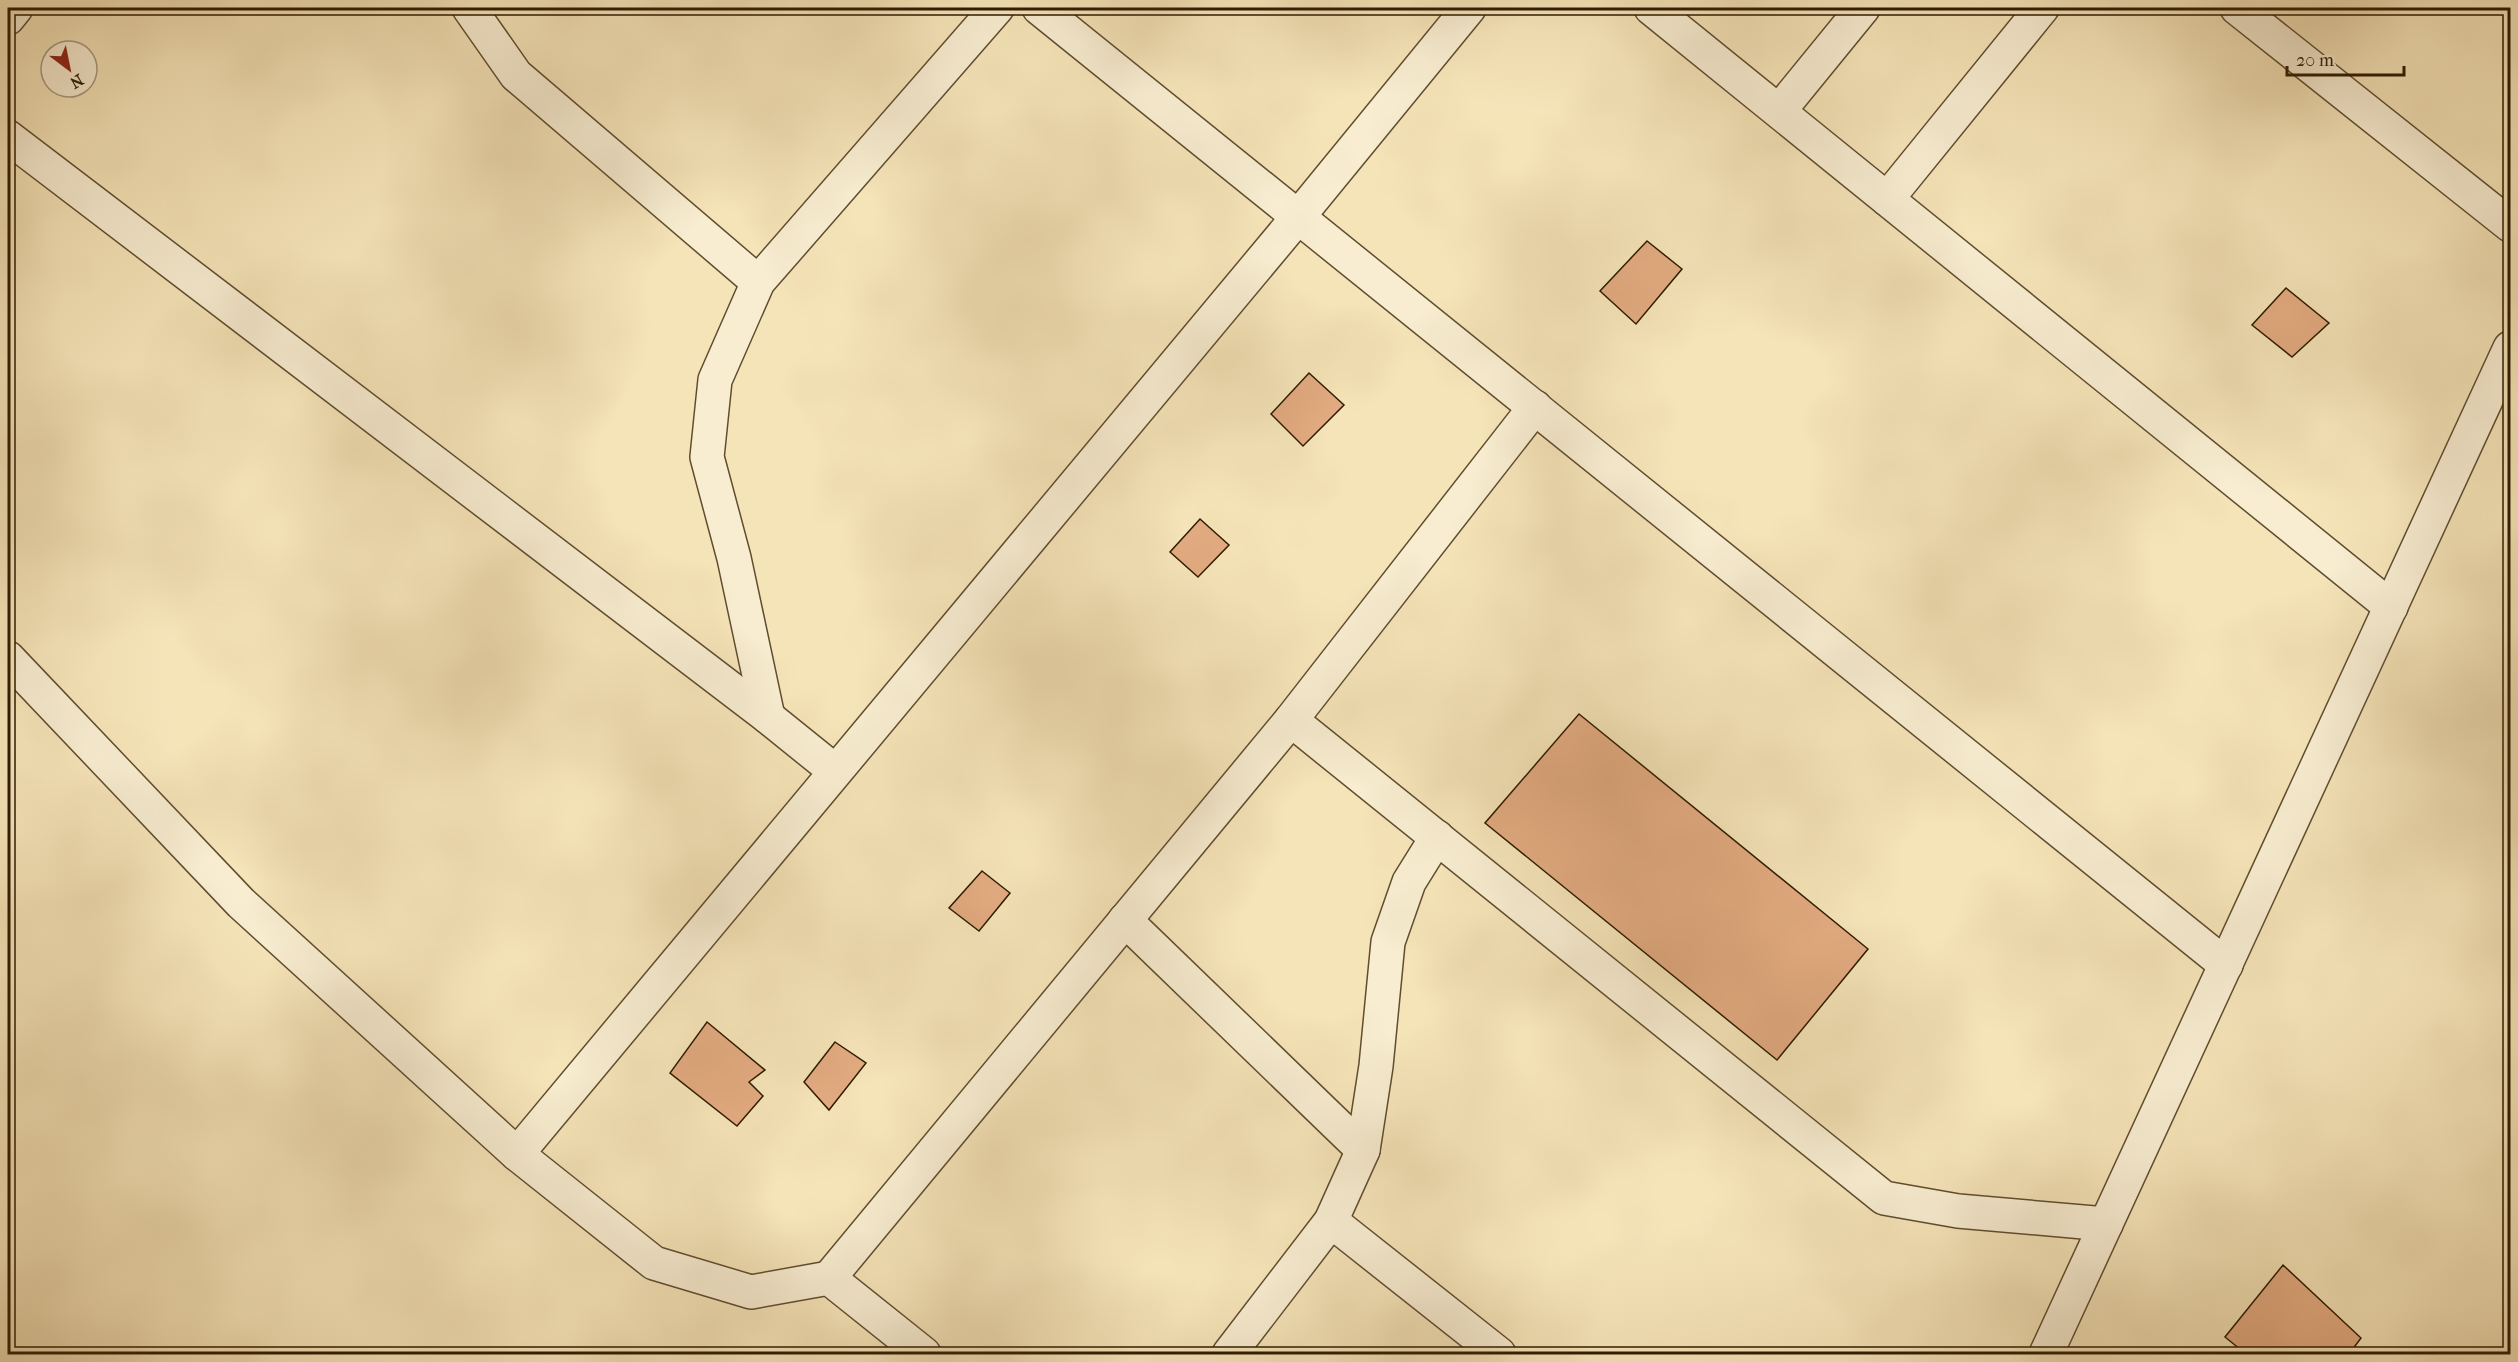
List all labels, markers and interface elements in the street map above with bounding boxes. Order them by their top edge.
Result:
north arrow [39,39,99,99]
scale bar [2287,39,2404,77]
text: 20 m [2296,50,2334,71]
text: N [66,70,87,93]

